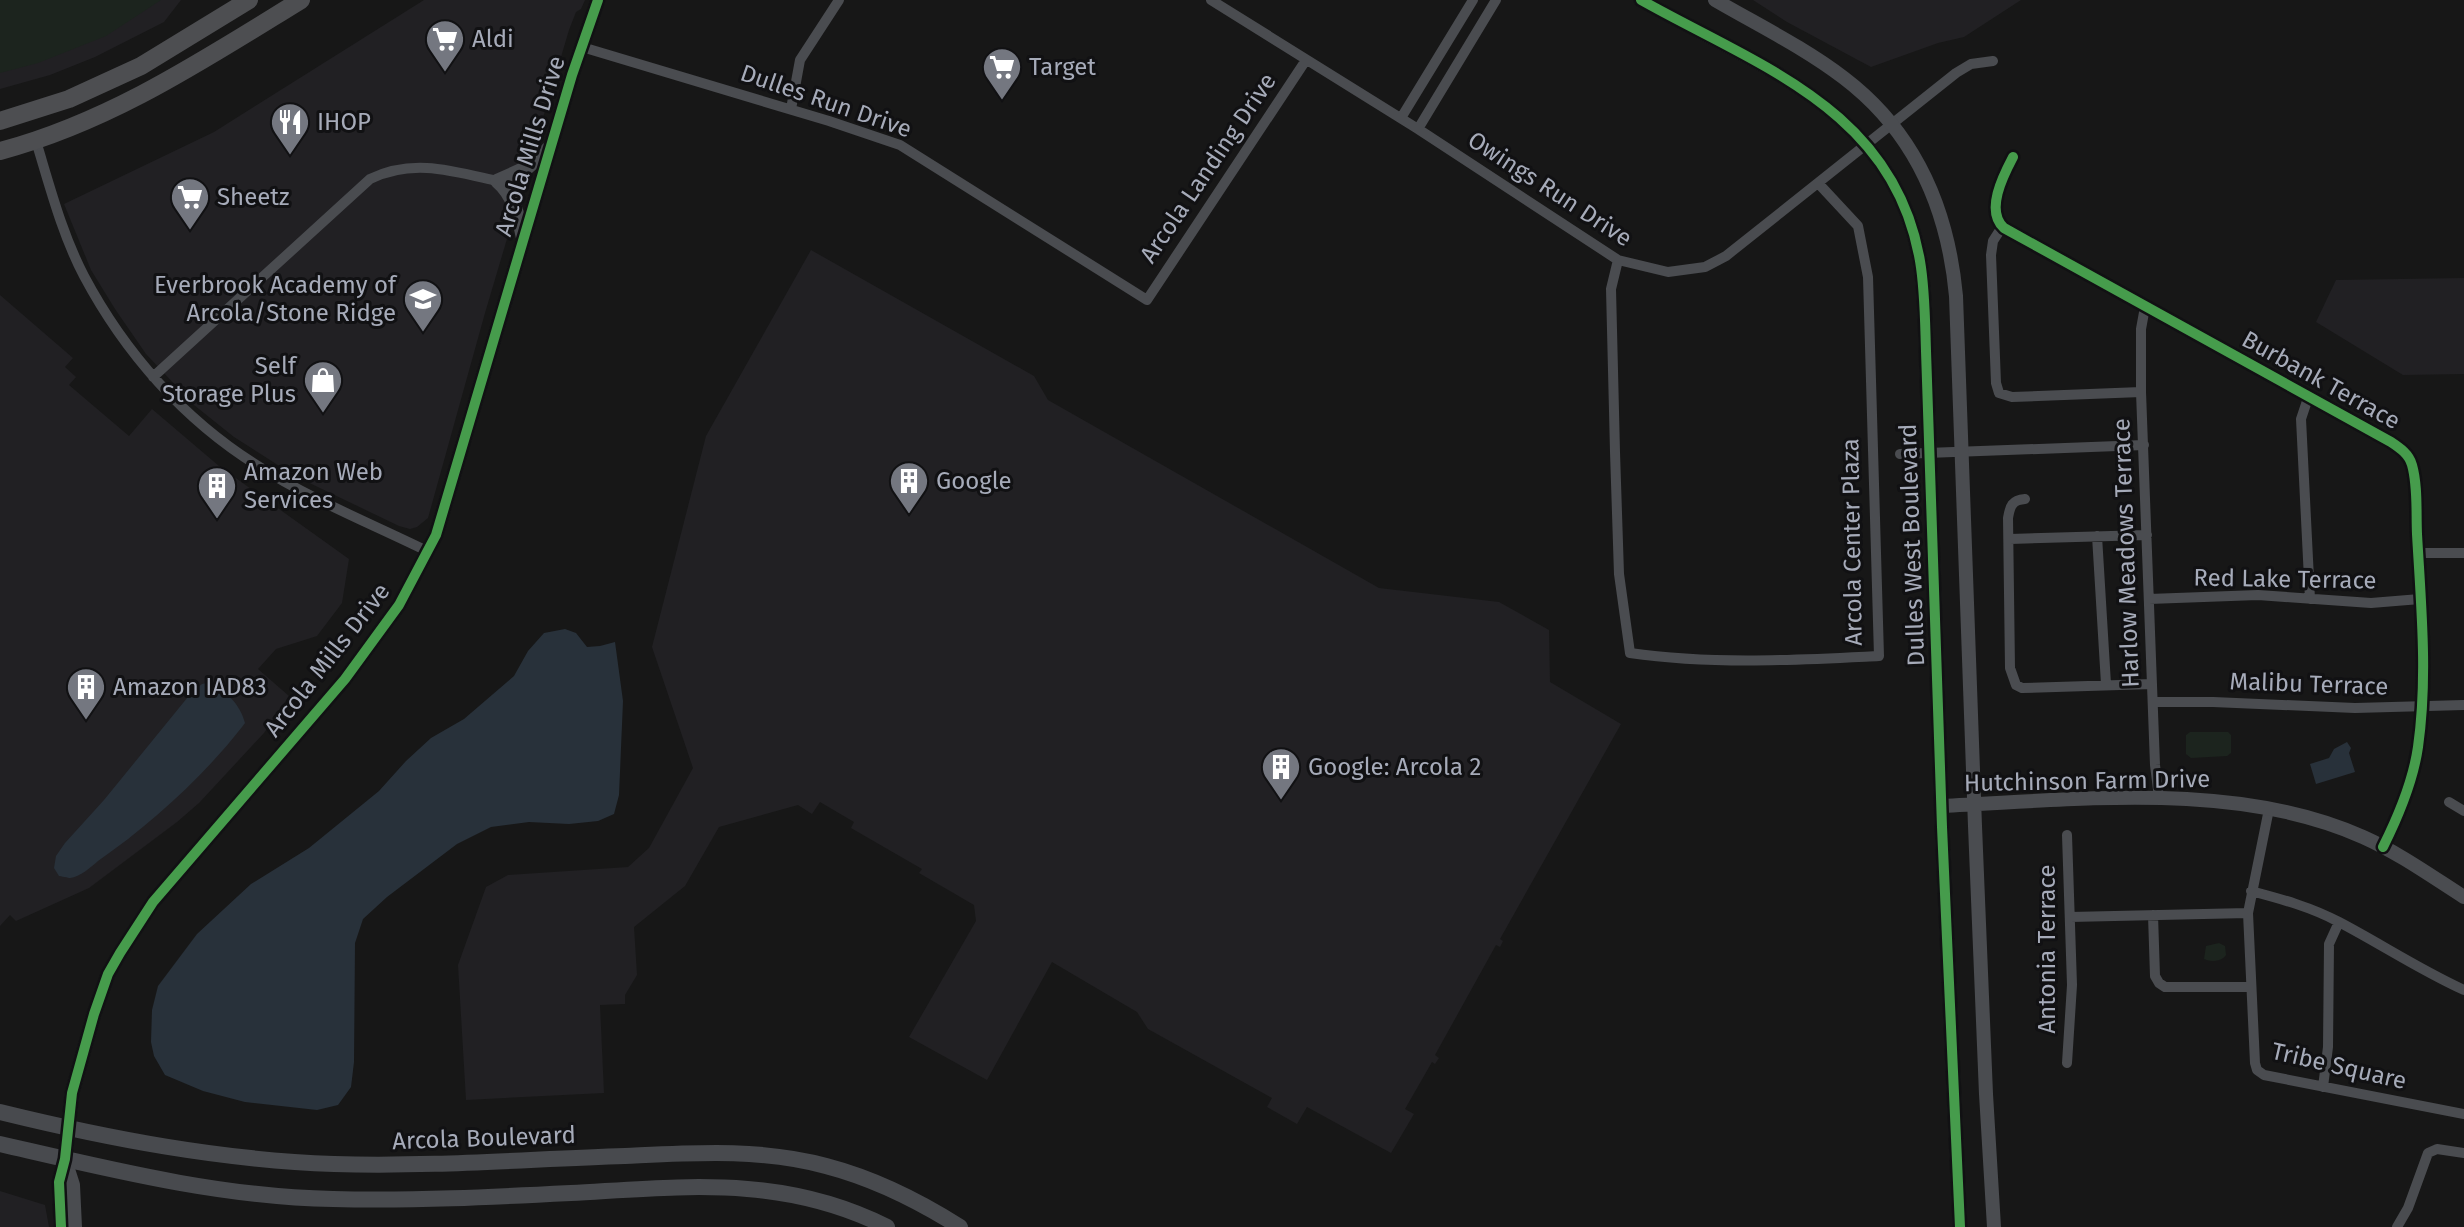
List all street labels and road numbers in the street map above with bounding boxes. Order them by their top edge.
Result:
street label: Arcola Mills Drive [489,52,571,240]
street label: Dulles Run Drive [737,59,915,143]
street label: Arcola Landing Drive [1134,68,1282,268]
street label: Owings Run Drive [1463,126,1637,252]
street label: Burbank Terrace [2237,325,2405,435]
street label: Harlow Meadows Terrace [2107,418,2145,688]
street label: Dulles West Boulevard [1894,423,1930,667]
street label: Arcola Center Plaza [1836,438,1868,646]
street label: Red Lake Terrace [2193,563,2377,595]
street label: Arcola Mills Drive [258,578,396,742]
street label: Malibu Terrace [2229,667,2389,701]
street label: Hutchinson Farm Drive [1964,765,2210,797]
street label: Antonia Terrace [2033,864,2061,1034]
street label: Tribe Square [2269,1037,2409,1095]
street label: Arcola Boulevard [392,1121,576,1155]

